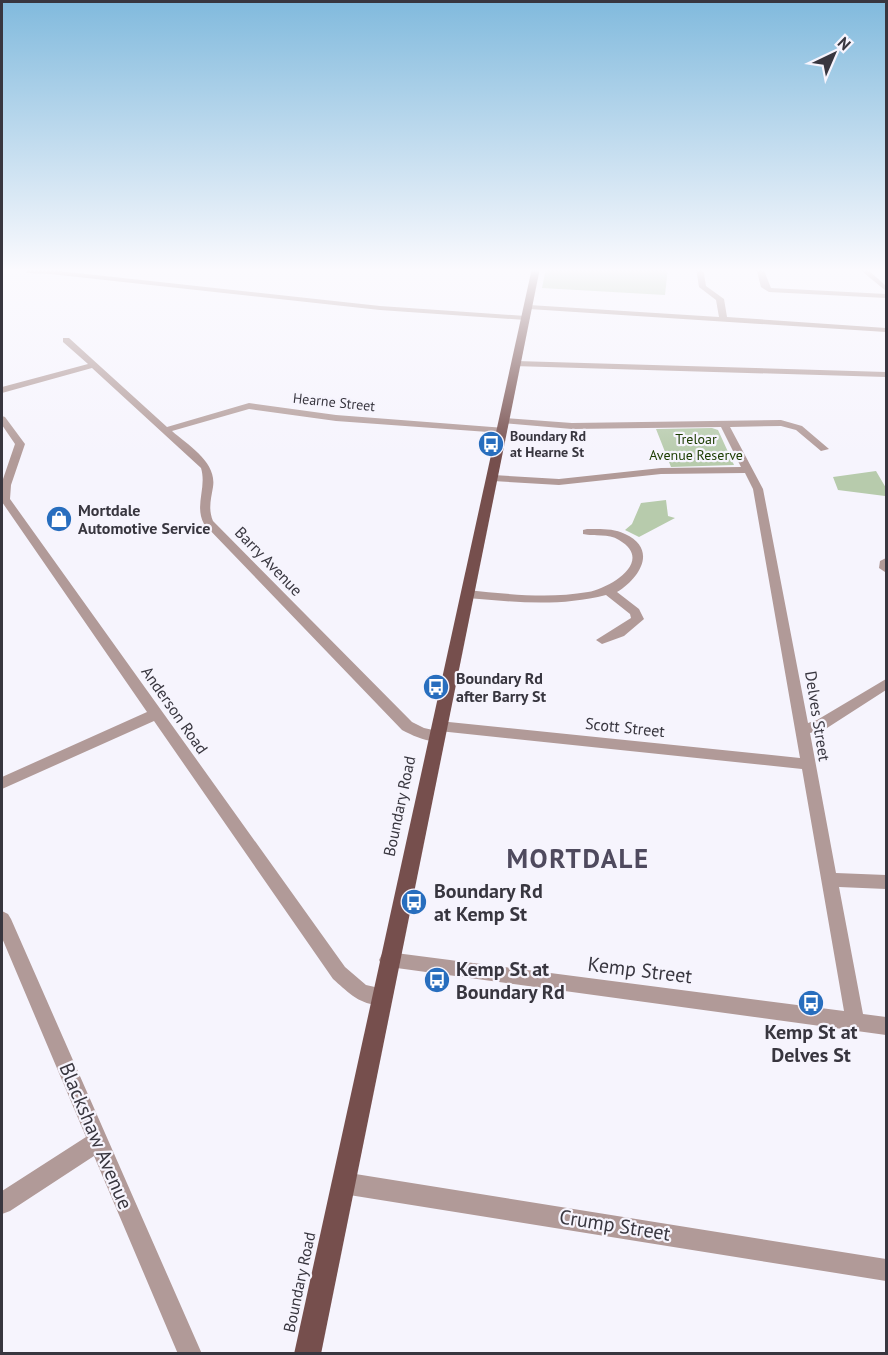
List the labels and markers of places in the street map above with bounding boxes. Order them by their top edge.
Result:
place label: Boundary Rd at Hearne St [510,427,586,461]
bus stop icon: Boundary Rd at Hearne St [476,429,506,459]
place label: Mortdale Automotive Service [78,500,210,538]
shop icon: Mortdale Automotive Service [44,504,74,534]
place label: Boundary Rd after Barry St [456,668,546,706]
bus stop icon: Boundary Rd after Barry St [421,672,451,702]
place label: Boundary Rd at Kemp St [434,878,543,927]
bus stop icon: Boundary Rd at Kemp St [399,887,429,917]
place label: Kemp St at Boundary Rd [456,956,565,1005]
bus stop icon: Kemp St at Boundary Rd [422,965,452,995]
bus stop icon: Kemp St at Delves St [796,988,826,1018]
place label: Kemp St at Delves St [764,1019,858,1068]

